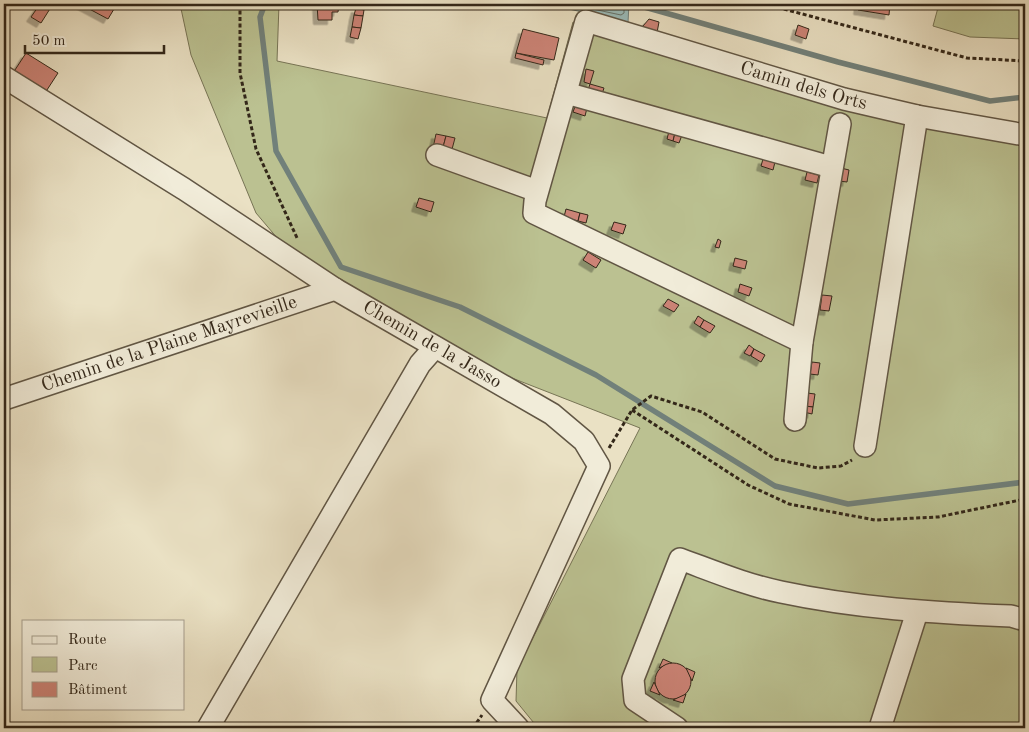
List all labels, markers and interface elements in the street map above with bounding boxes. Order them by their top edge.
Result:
scale bar [25,22,164,54]
text: 50 m [32,34,66,49]
street label: Camin dels Orts [738,59,869,114]
street label: Chemin de la Plaine Mayrevieille [39,293,299,395]
street label: Chemin de la Jasso [359,297,505,392]
legend [22,620,185,710]
text: Route [68,633,106,648]
text: Parc [68,659,98,674]
text: Bâtiment [68,683,127,698]

